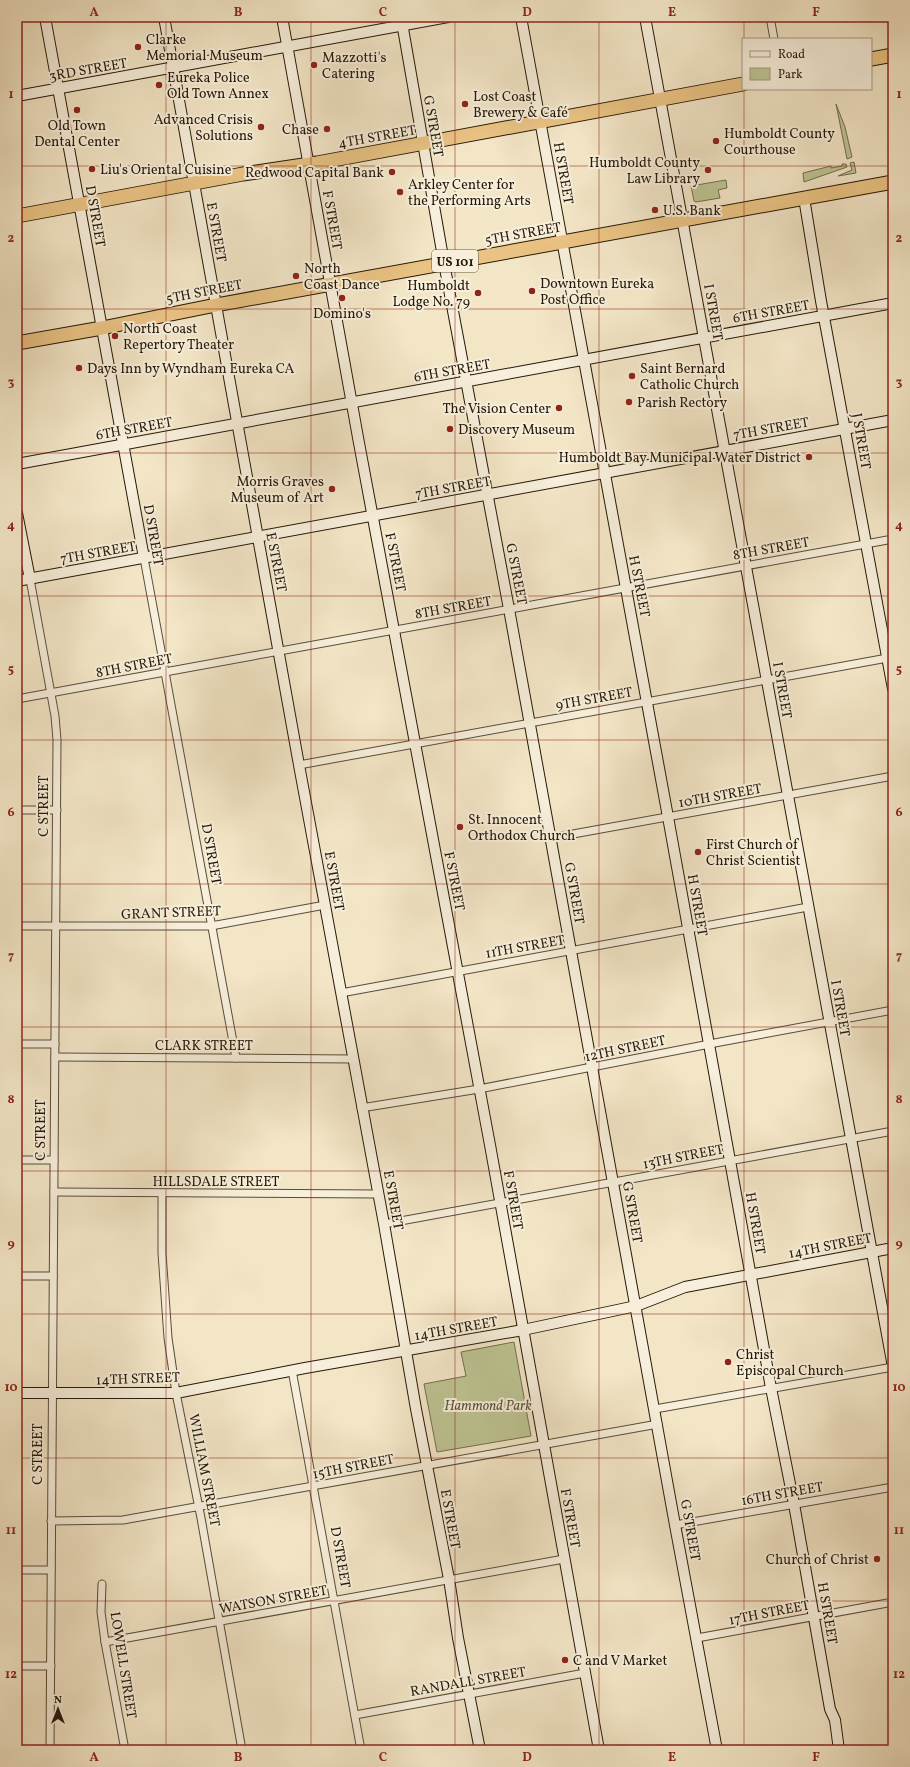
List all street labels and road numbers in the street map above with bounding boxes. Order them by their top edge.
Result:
street label: 3RD STREET [48,54,129,87]
street label: G STREET [418,94,447,159]
street label: 4TH STREET [337,121,418,154]
street label: H STREET [548,141,577,206]
street label: D STREET [80,184,109,249]
street label: F STREET [317,189,346,251]
street label: E STREET [201,201,230,264]
street label: 5TH STREET [484,218,563,251]
road number: US 101 [432,250,478,272]
street label: 5TH STREET [165,276,244,309]
street label: I STREET [698,283,727,342]
street label: 6TH STREET [731,296,811,329]
street label: 6TH STREET [412,355,492,388]
street label: J STREET [846,412,875,471]
street label: 6TH STREET [94,413,174,446]
street label: 7TH STREET [732,413,811,445]
street label: 7TH STREET [414,472,493,504]
street label: D STREET [138,503,167,568]
street label: E STREET [260,531,291,594]
street label: F STREET [379,531,410,594]
street label: 8TH STREET [731,533,811,566]
street label: 7TH STREET [59,537,138,569]
street label: G STREET [500,542,531,607]
street label: H STREET [623,554,654,619]
street label: 8TH STREET [413,592,493,625]
street label: 8TH STREET [94,650,174,683]
street label: I STREET [767,661,796,720]
street label: 9TH STREET [554,683,634,716]
street label: C STREET [35,775,54,837]
street label: 10TH STREET [677,780,763,813]
street label: D STREET [196,822,225,887]
street label: E STREET [319,850,348,913]
street label: F STREET [438,850,469,913]
street label: G STREET [559,861,588,926]
street label: H STREET [682,873,711,938]
street label: GRANT STREET [121,902,221,925]
street label: 11TH STREET [484,931,566,964]
street label: I STREET [825,979,854,1038]
street label: 12TH STREET [583,1032,668,1067]
street label: CLARK STREET [155,1037,253,1056]
street label: C STREET [32,1099,51,1161]
street label: 13TH STREET [641,1140,725,1175]
street label: E STREET [378,1169,407,1232]
street label: F STREET [498,1169,527,1231]
street label: HILLSDALE STREET [152,1173,280,1192]
street label: G STREET [617,1180,646,1245]
street label: H STREET [740,1191,769,1256]
street label: 14TH STREET [787,1229,873,1264]
street label: 14TH STREET [413,1313,499,1346]
street label: 14TH STREET [96,1369,180,1390]
street label: WILLIAM STREET [183,1412,224,1528]
street label: C STREET [29,1423,48,1485]
street label: 15TH STREET [311,1450,396,1485]
street label: 16TH STREET [740,1478,825,1511]
street label: F STREET [555,1487,584,1549]
street label: E STREET [435,1488,464,1551]
street label: G STREET [675,1498,704,1563]
street label: D STREET [325,1525,354,1590]
street label: H STREET [812,1581,841,1646]
street label: WATSON STREET [218,1582,329,1619]
street label: 17TH STREET [727,1596,811,1631]
street label: LOWELL STREET [105,1610,140,1720]
street label: RANDALL STREET [409,1663,528,1702]

